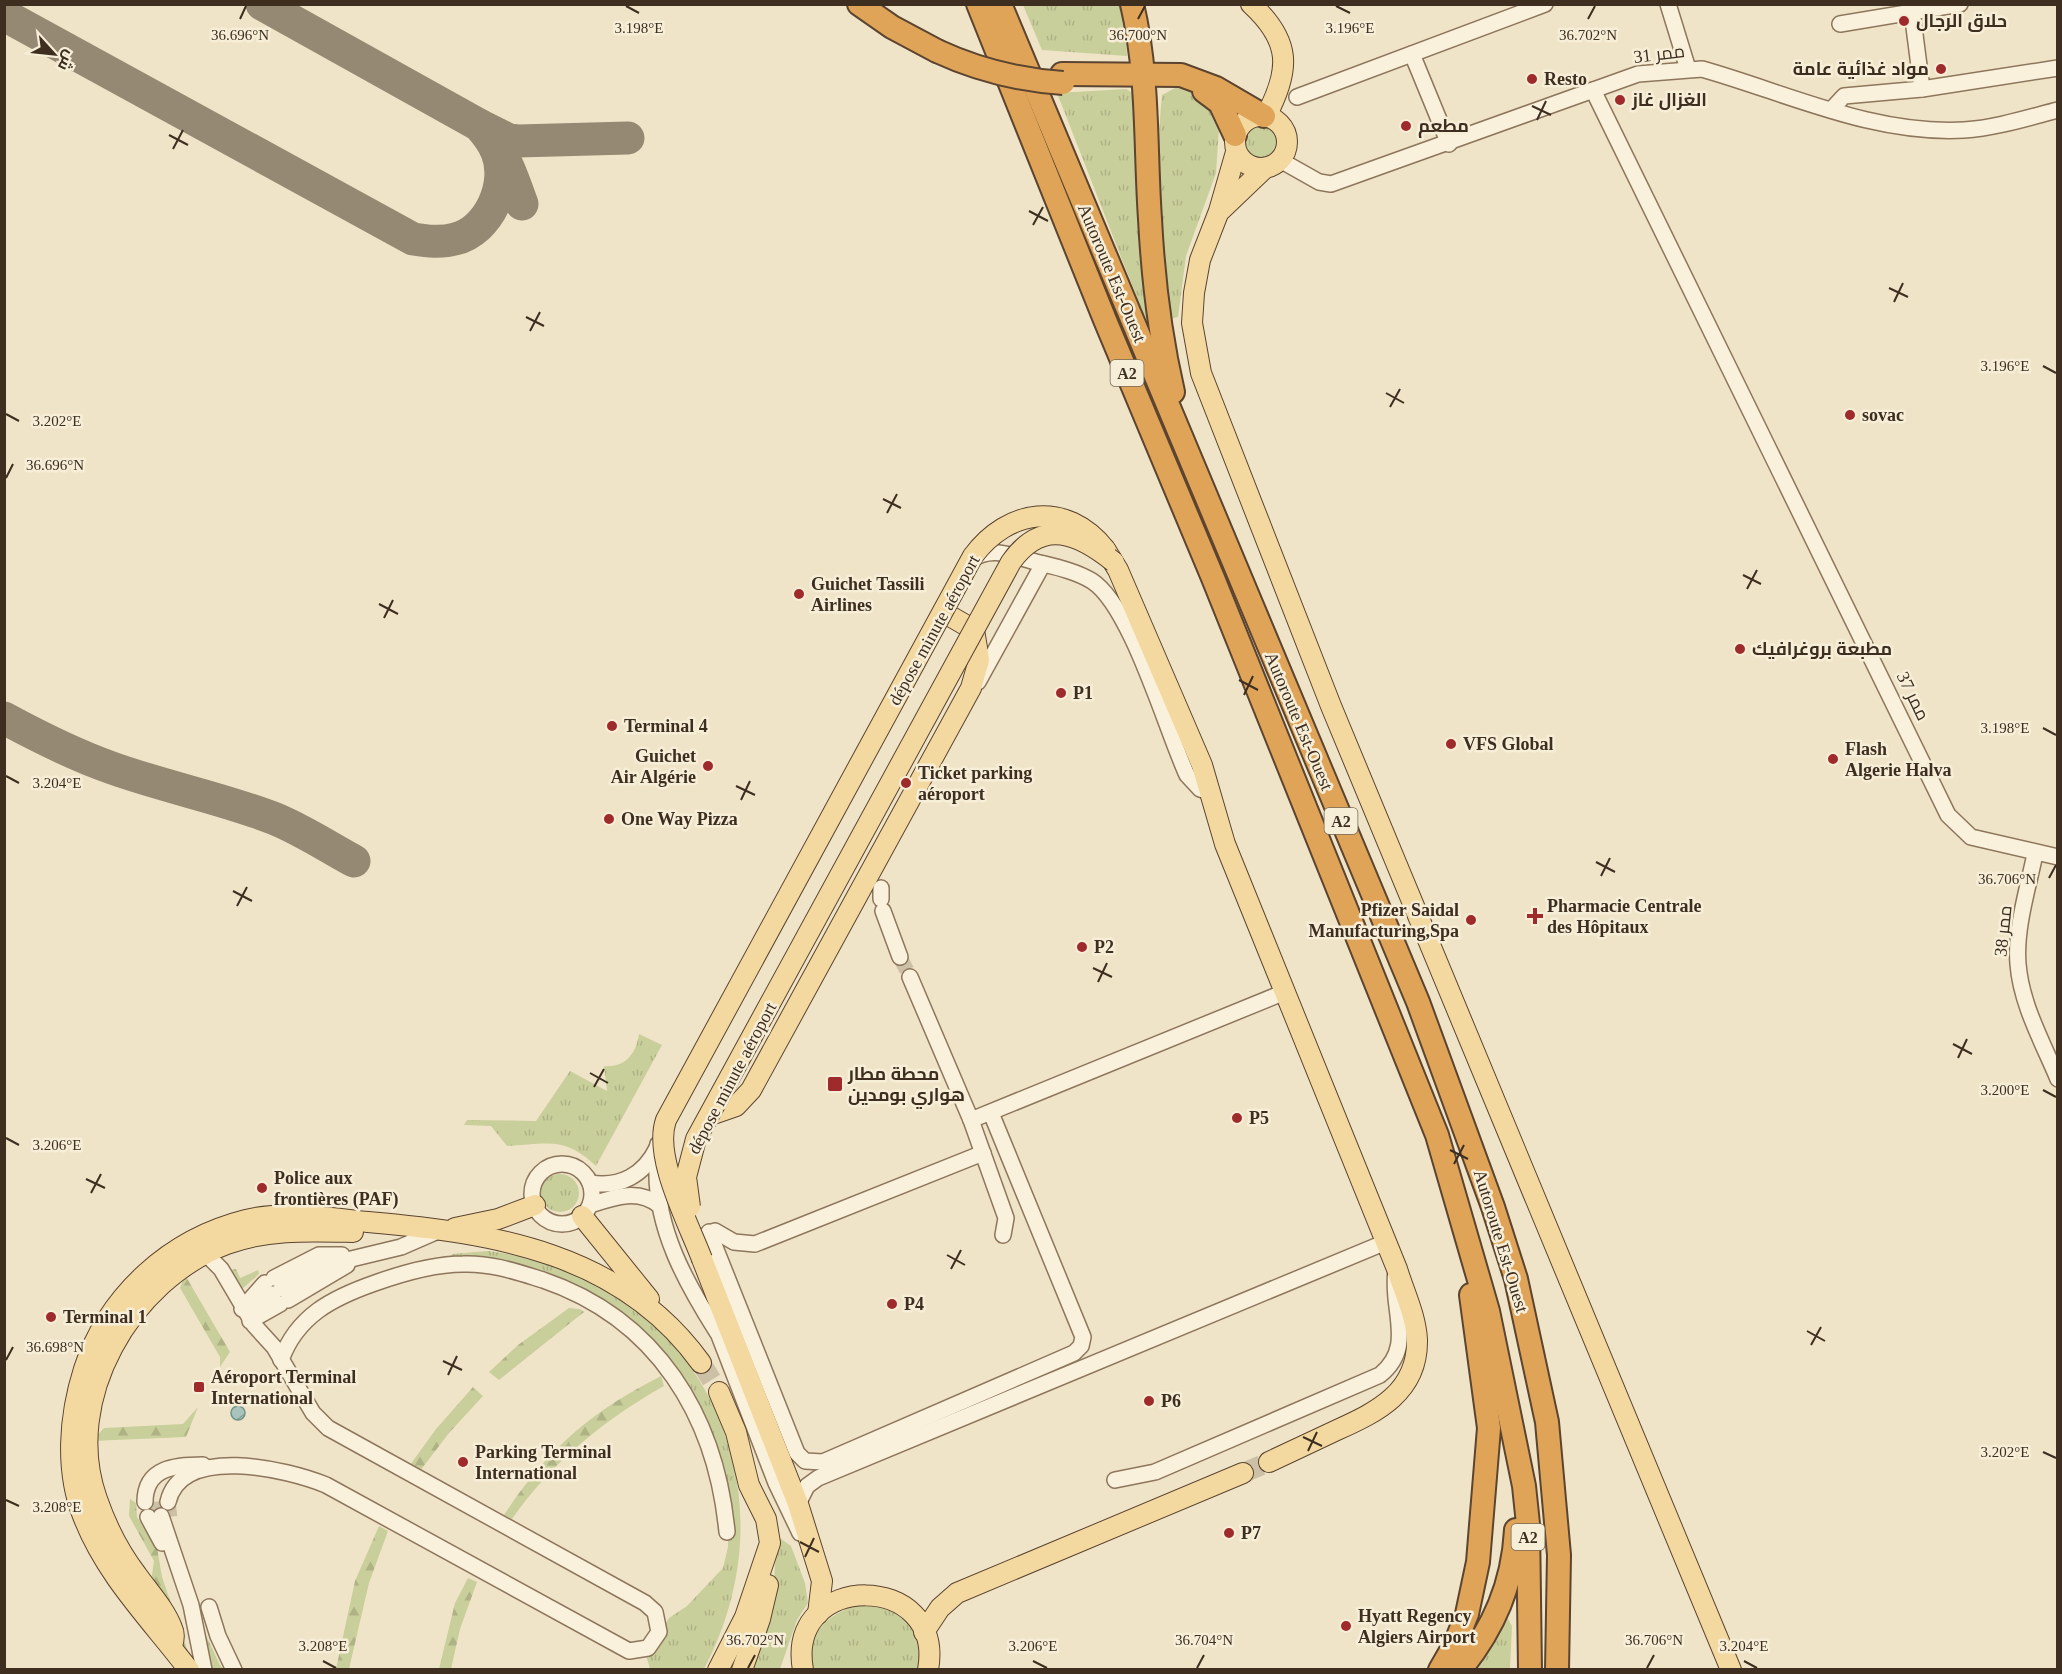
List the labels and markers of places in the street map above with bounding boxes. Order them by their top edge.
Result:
place label: حلاق الرجال [1916,11,2007,32]
marker: حلاق الرجال [1897,14,1911,28]
place label: مواد غذائية عامة [1793,59,1929,80]
marker: مواد غذائية عامة [1934,62,1948,76]
place label: Resto [1544,69,1587,89]
marker: Resto [1525,72,1539,86]
place label: الغزال غاز [1631,90,1707,111]
marker: الغزال غاز [1613,93,1627,107]
place label: مطعم [1418,116,1469,138]
marker: مطعم [1399,119,1413,133]
place label: sovac [1862,405,1904,425]
marker: sovac [1843,408,1857,422]
place label: Guichet Tassili Airlines [811,574,925,615]
marker: Guichet Tassili Airlines [792,587,806,601]
place label: مطبعة بروغرافيك [1752,639,1892,660]
marker: مطبعة بروغرافيك [1733,642,1747,656]
place label: P1 [1073,683,1093,703]
marker: P1 [1054,686,1068,700]
place label: Terminal 4 [624,716,708,736]
marker: Terminal 4 [605,719,619,733]
place label: VFS Global [1463,734,1554,754]
marker: VFS Global [1444,737,1458,751]
place label: Flash Algerie Halva [1845,739,1951,780]
place label: Guichet Air Algérie [611,746,696,787]
marker: Flash Algerie Halva [1826,752,1840,766]
marker: Guichet Air Algérie [701,759,715,773]
place label: Ticket parking aéroport [918,763,1032,804]
marker: Ticket parking aéroport [899,776,913,790]
place label: One Way Pizza [621,809,738,829]
marker: One Way Pizza [602,812,616,826]
place label: Pharmacie Centrale des Hôpitaux [1547,896,1701,937]
place label: Pfizer Saidal Manufacturing,Spa [1308,900,1459,941]
marker: Pharmacie Centrale des Hôpitaux [1528,909,1542,923]
marker: Pfizer Saidal Manufacturing,Spa [1464,913,1478,927]
place label: P2 [1094,937,1114,957]
marker: P2 [1075,940,1089,954]
place label: محطة مطار هواري بومدين [847,1064,965,1109]
marker: محطة مطار هواري بومدين [826,1075,844,1093]
place label: P5 [1249,1108,1269,1128]
marker: P5 [1230,1111,1244,1125]
place label: Police aux frontières (PAF) [274,1168,398,1210]
marker: Police aux frontières (PAF) [255,1181,269,1195]
place label: P4 [904,1294,924,1314]
marker: P4 [885,1297,899,1311]
place label: Terminal 1 [63,1307,147,1327]
marker: Terminal 1 [44,1310,58,1324]
place label: Aéroport Terminal International [211,1367,356,1408]
marker: Aéroport Terminal International [192,1380,206,1394]
place label: P6 [1161,1391,1181,1411]
marker: P6 [1142,1394,1156,1408]
place label: Parking Terminal International [475,1442,612,1483]
marker: Parking Terminal International [456,1455,470,1469]
place label: P7 [1241,1523,1261,1543]
marker: P7 [1222,1526,1236,1540]
place label: Hyatt Regency Algiers Airport [1358,1606,1475,1647]
marker: Hyatt Regency Algiers Airport [1339,1619,1353,1633]

